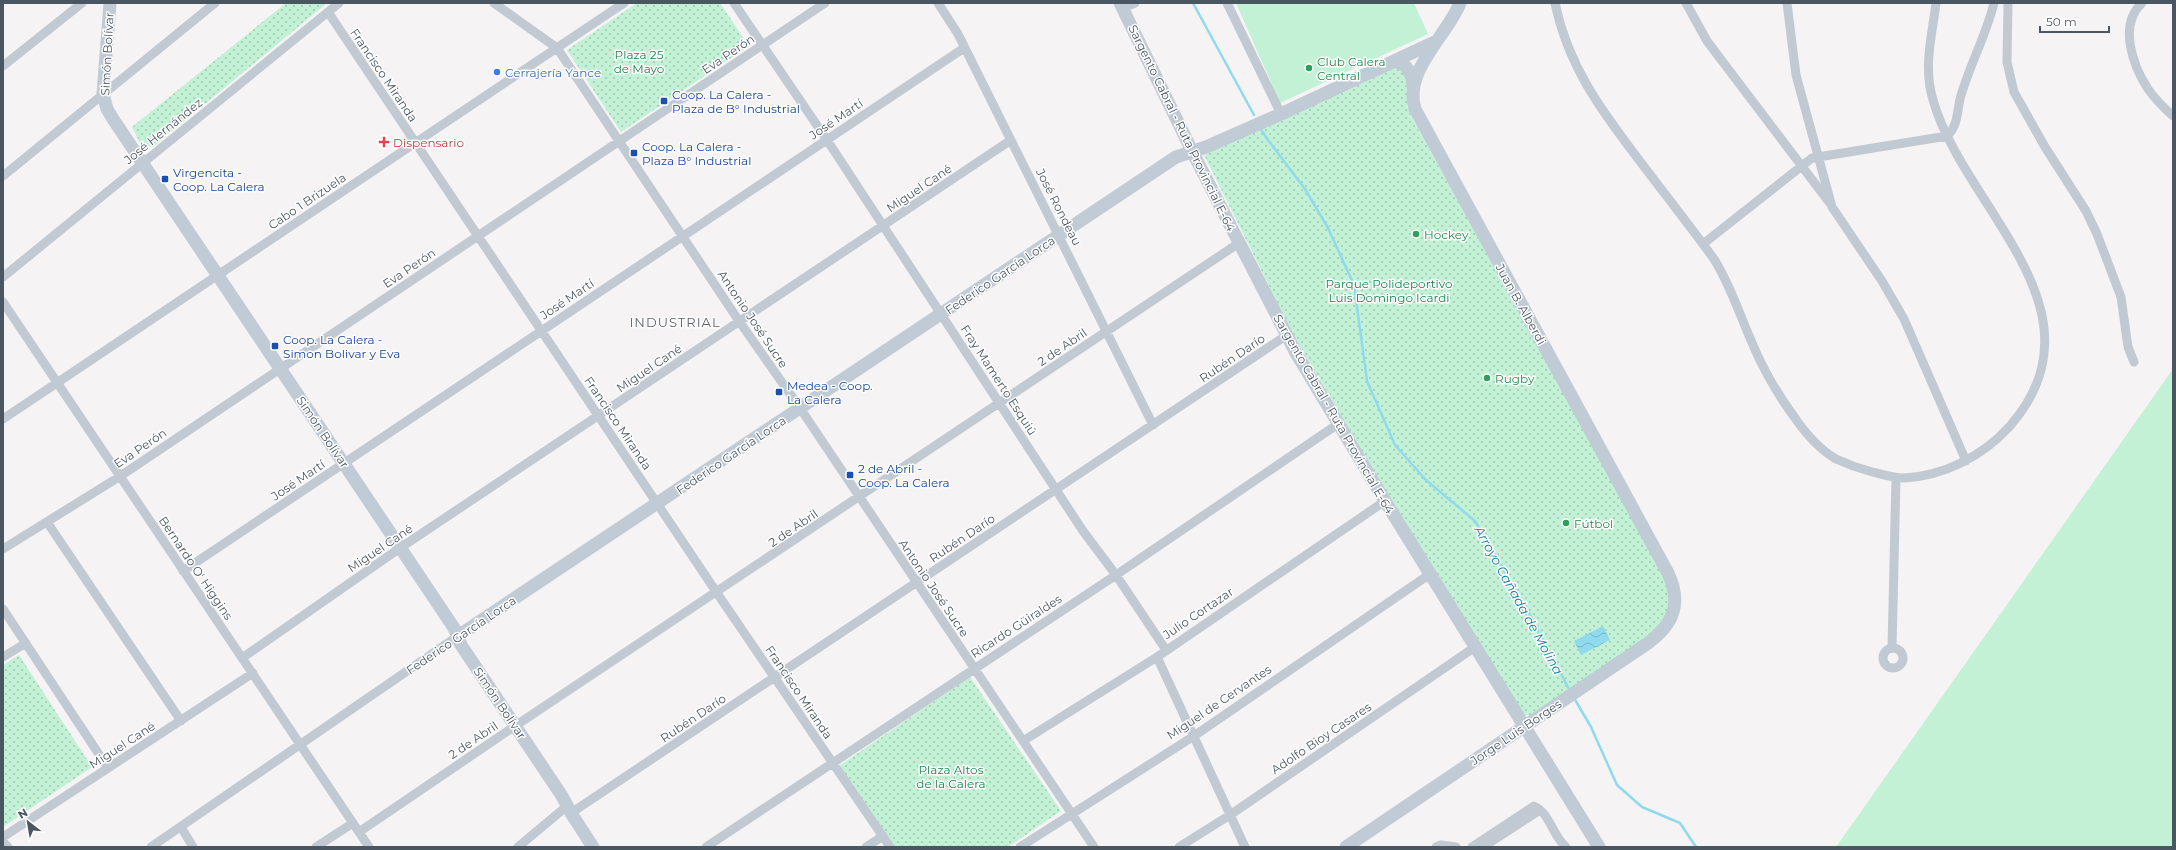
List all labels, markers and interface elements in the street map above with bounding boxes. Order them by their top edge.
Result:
scale bar [2040,8,2109,34]
street label: Simón Bolívar [97,12,117,96]
text: 50 m [2046,14,2077,29]
street label: Sargento Cabral - Ruta Provincial E-64 [1125,22,1239,234]
street label: Francisco Miranda [347,25,421,125]
street label: Eva Perón [699,31,757,77]
park label: Plaza 25 de Mayo [614,47,664,76]
place label: Club Calera Central [1317,54,1385,83]
marker: Club Calera Central [1304,63,1314,73]
place label: Cerrajería Yance [505,65,601,80]
marker: Cerrajería Yance [492,67,502,77]
place label: Coop. La Calera - Plaza de B° Industrial [672,87,800,116]
street label: José Hernández [120,95,205,168]
street label: José Martí [806,95,866,143]
marker: Coop. La Calera - Plaza de B° Industrial [659,96,669,106]
place label: Dispensario [393,135,464,150]
marker: Dispensario [378,136,390,148]
place label: Coop. La Calera - Plaza B° Industrial [642,139,751,168]
marker: Coop. La Calera - Plaza B° Industrial [629,148,639,158]
street label: Miguel Cané [884,161,954,215]
place label: Virgencita - Coop. La Calera [173,165,265,194]
street label: José Rondeau [1033,165,1085,248]
street label: Cabo 1 Brizuela [265,169,349,233]
marker: Virgencita - Coop. La Calera [160,174,170,184]
place label: Hockey [1424,227,1469,242]
marker: Hockey [1411,229,1421,239]
street label: Federico García Lorca [942,233,1058,317]
street label: Eva Perón [380,245,438,291]
street label: Juan B. Alberdi [1492,260,1549,347]
street label: Antonio José Sucre [715,267,791,371]
street label: José Martí [537,275,597,323]
park label: Parque Polideportivo Luis Domingo Icardi [1325,276,1453,305]
street label: Sargento Cabral - Ruta Provincial E-64 [1271,312,1398,517]
district label: INDUSTRIAL [629,314,721,330]
street label: Fray Mamerto Esquiú [958,322,1040,438]
street label: 2 de Abril [1034,325,1090,369]
street label: Rubén Darío [1196,331,1268,385]
place label: Coop. La Calera - Simon Bolivar y Eva [283,332,400,361]
marker: Coop. La Calera - Simon Bolivar y Eva [270,341,280,351]
street label: Miguel Cané [614,341,684,395]
place label: Rugby [1495,371,1535,386]
street label: Francisco Miranda [581,373,655,473]
marker: Rugby [1482,373,1492,383]
place label: Medea - Coop. La Calera [787,378,873,407]
marker: Medea - Coop. La Calera [774,387,784,397]
street label: Simón Bolívar [293,393,353,471]
street label: Federico García Lorca [673,413,789,497]
street label: Eva Perón [111,425,169,471]
street label: José Martí [268,456,328,504]
place label: 2 de Abril - Coop. La Calera [858,461,950,490]
marker: 2 de Abril - Coop. La Calera [845,470,855,480]
street label: 2 de Abril [765,506,821,550]
street label: Rubén Darío [926,511,998,565]
street label: Bernardo O' Higgins [156,513,236,623]
place label: Fútbol [1574,516,1613,531]
marker: Fútbol [1561,518,1571,528]
street label: Miguel Cané [345,521,415,575]
water label: Arroyo Cañada de Molina [1471,522,1567,677]
street label: Antonio José Sucre [896,536,972,640]
street label: Julio Cortazar [1159,584,1236,643]
street label: Ricardo Güiraldes [968,591,1065,661]
street label: Federico García Lorca [403,593,519,677]
street label: Francisco Miranda [762,642,836,742]
street label: Miguel de Cervantes [1164,661,1274,743]
street label: Simón Bolívar [470,664,530,742]
street label: Rubén Darío [657,691,729,745]
street label: Jorge Luis Borges [1467,696,1565,769]
street label: Adolfo Bioy Casares [1268,699,1374,777]
street label: Miguel Cané [86,718,158,772]
street label: 2 de Abril [445,718,501,762]
park label: Plaza Altos de la Calera [916,762,986,791]
north arrow [8,802,48,842]
text: N [15,805,30,822]

